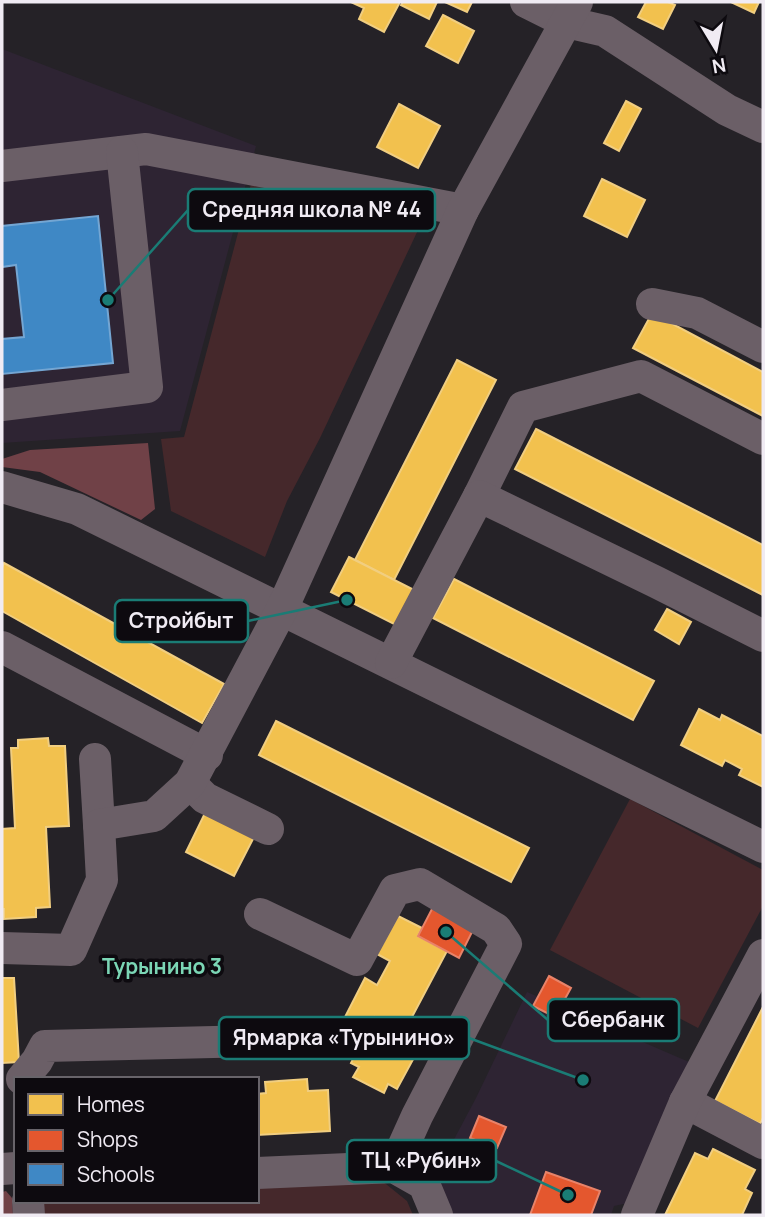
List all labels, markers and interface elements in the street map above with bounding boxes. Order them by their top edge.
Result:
north arrow [681,14,751,84]
text: N [710,52,728,80]
callout: Средняя школа № 44 [188,189,435,231]
text: Средняя школа № 44 [202,195,422,223]
callout: Стройбыт [115,600,248,642]
text: Стройбыт [129,606,233,634]
district label: Турынино 3 [102,952,222,980]
callout: Сбербанк [548,999,679,1041]
text: Сбербанк [562,1005,665,1033]
callout: Ярмарка «Турынино» [219,1017,469,1059]
text: Ярмарка «Турынино» [233,1023,455,1051]
legend [14,1077,259,1203]
text: Homes [77,1090,145,1118]
text: Shops [77,1125,138,1153]
callout: ТЦ «Рубин» [347,1140,496,1182]
text: ТЦ «Рубин» [362,1146,482,1174]
text: Schools [77,1160,155,1188]

